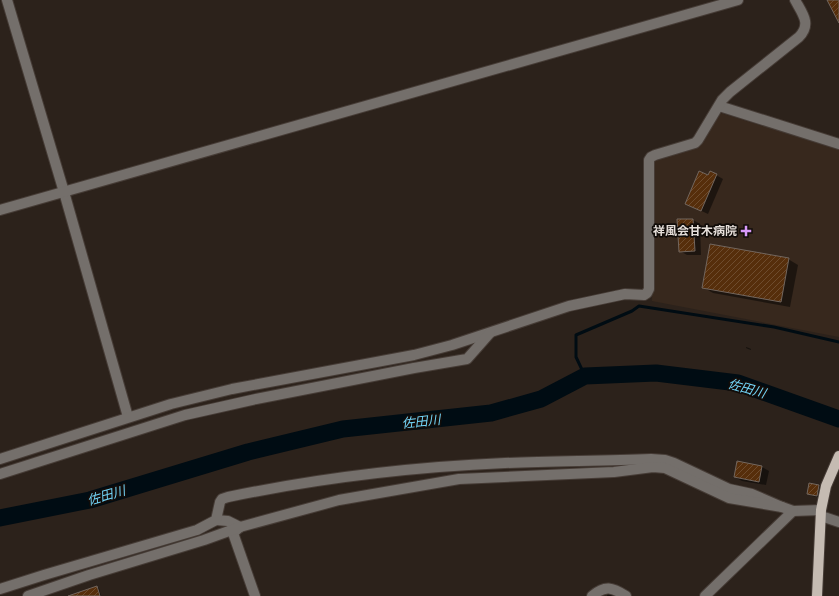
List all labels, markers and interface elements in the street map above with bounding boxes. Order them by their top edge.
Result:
place label: 祥風会甘木病院 [653,224,737,238]
marker: 祥風会甘木病院 [740,225,752,237]
water label: 佐田川 [726,376,770,402]
water label: 佐田川 [401,412,443,431]
water label: 佐田川 [85,482,129,508]

